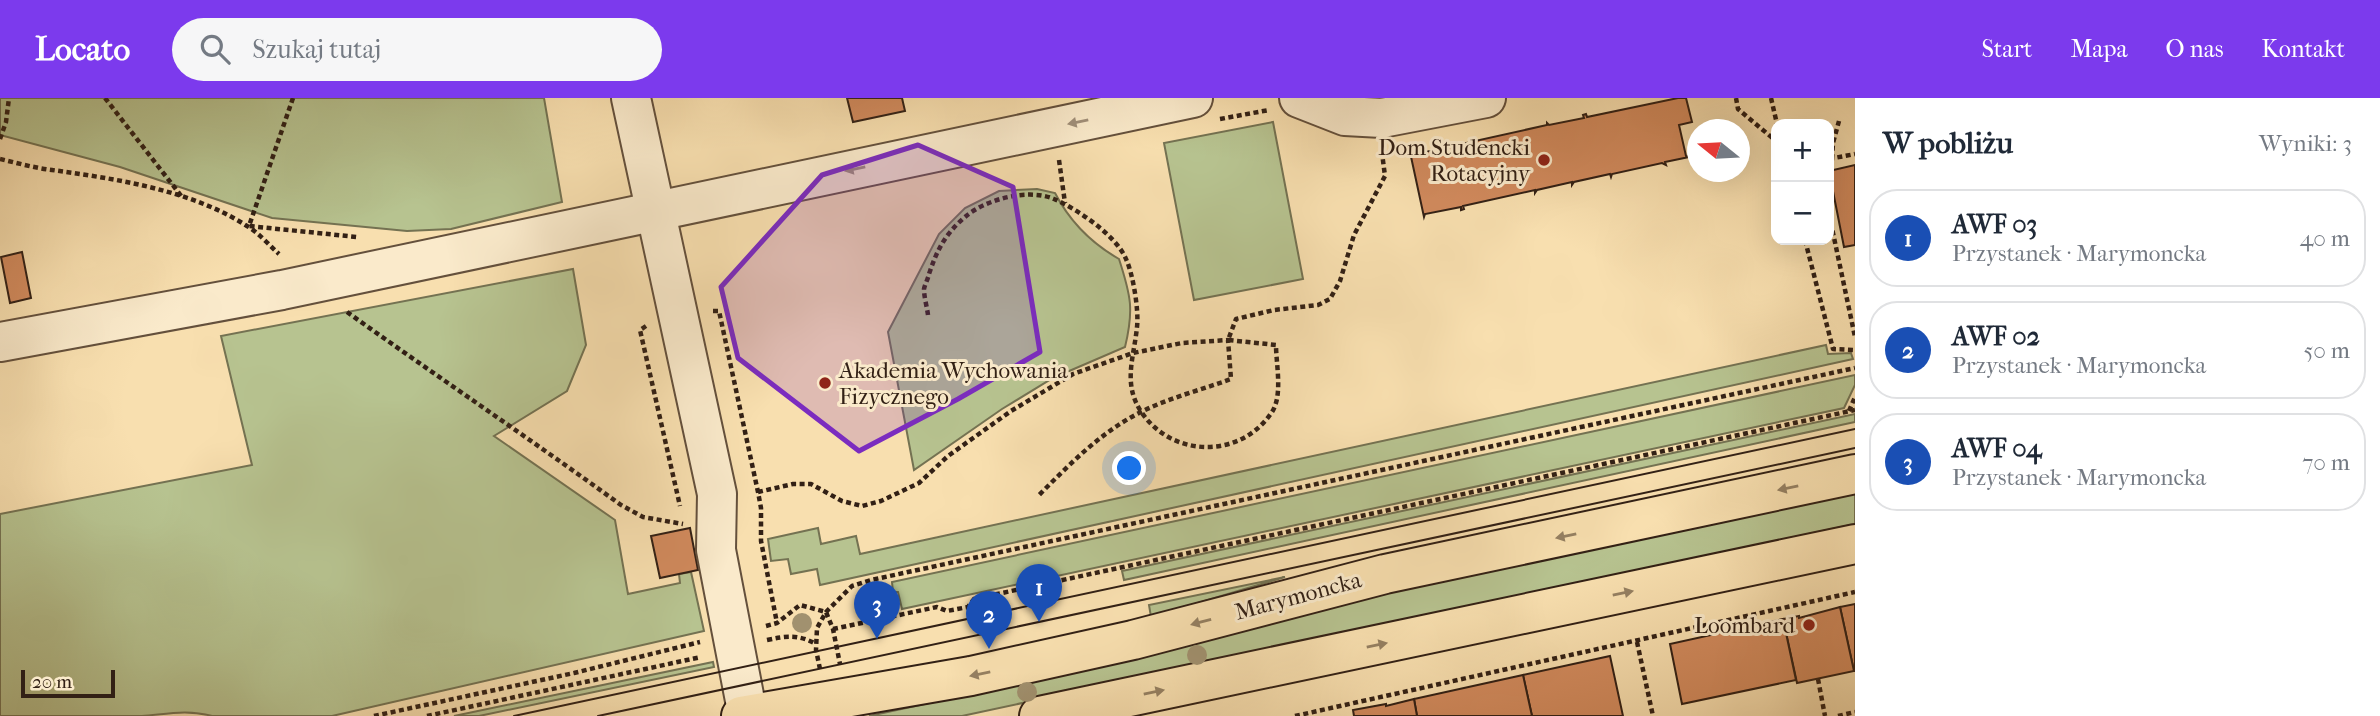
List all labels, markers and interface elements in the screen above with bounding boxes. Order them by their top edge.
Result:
search box [172,18,662,81]
text: Locato [35,30,130,69]
icon: search [196,30,234,68]
text: Szukaj tutaj [252,34,381,65]
text: Start [1981,35,2032,63]
text: Mapa [2070,35,2128,63]
text: O nas [2166,35,2224,63]
text: Kontakt [2262,35,2345,63]
one-way arrow [1067,117,1089,128]
north arrow [1687,119,1750,182]
map controls [1771,119,1834,245]
button: + [1771,119,1834,182]
text: W pobliżu [1883,126,2013,161]
text: Wyniki: 3 [2259,130,2352,157]
place label: Dom Studencki Rotacyjny [1378,134,1531,187]
marker: Dom Studencki Rotacyjny [1536,152,1552,168]
one-way arrow [844,164,866,175]
button: − [1771,182,1834,245]
text: AWF 03 [1952,209,2037,240]
text: 1 [1904,225,1912,252]
text: 40 m [2300,225,2350,252]
text: Przystanek · Marymoncka [1952,240,2206,267]
text: AWF 02 [1952,321,2040,352]
text: 2 [1902,337,1914,364]
text: 50 m [2303,337,2350,364]
text: Przystanek · Marymoncka [1952,352,2206,379]
place label: Akademia Wychowania Fizycznego [838,357,1068,410]
marker: Akademia Wychowania Fizycznego [817,375,833,391]
text: AWF 04 [1952,433,2042,464]
text: 3 [1903,449,1913,476]
text: 70 m [2302,449,2350,476]
your location [1112,451,1146,485]
text: Przystanek · Marymoncka [1952,464,2206,491]
one-way arrow [1777,483,1799,494]
one-way arrow [1555,530,1577,541]
pin: 1 [1016,564,1062,622]
street label: Marymoncka [1232,566,1365,626]
pin: 3 [854,581,900,639]
one-way arrow [1612,587,1634,598]
pin: 2 [966,591,1012,649]
place label: Loombard [1694,612,1795,639]
one-way arrow [1190,617,1211,627]
marker: Loombard [1801,617,1817,633]
one-way arrow [1366,639,1388,650]
scale bar [21,667,116,699]
one-way arrow [969,669,991,680]
text: 20 m [32,671,72,693]
one-way arrow [1143,686,1165,697]

